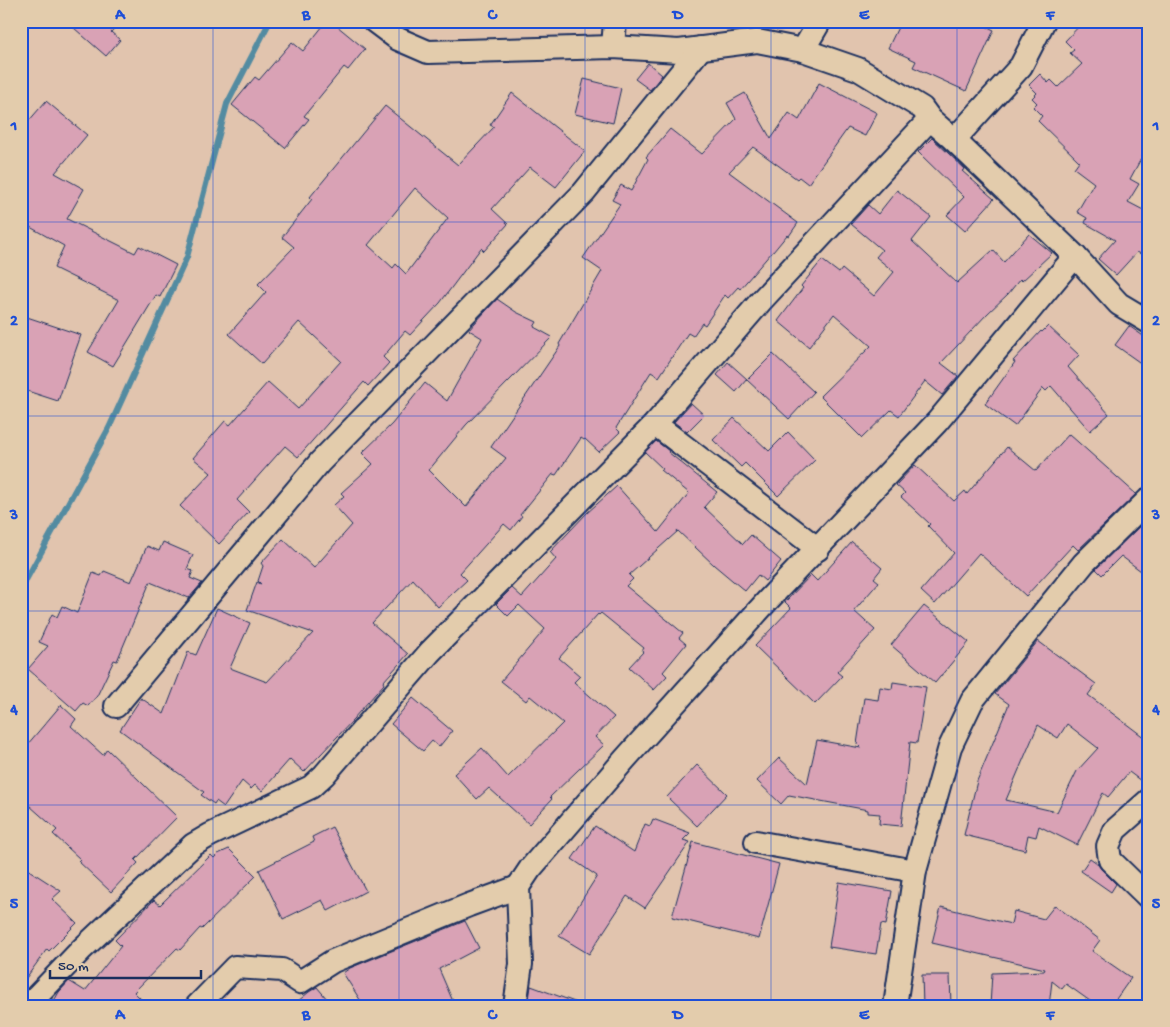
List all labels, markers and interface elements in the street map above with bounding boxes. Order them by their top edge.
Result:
text: A [114,7,126,26]
text: B [301,7,311,26]
text: C [487,7,498,26]
text: D [671,7,684,26]
text: E [859,7,870,26]
text: F [1045,7,1056,26]
text: 1 [10,118,17,137]
text: 1 [1152,118,1159,137]
text: 2 [10,313,18,332]
text: 2 [1152,313,1160,332]
text: 3 [9,507,18,526]
text: 3 [1151,507,1160,526]
text: 4 [9,702,18,721]
text: 4 [1151,702,1160,721]
text: 5 [10,896,19,915]
text: 5 [1152,896,1161,915]
scale bar [50,947,201,979]
text: 50 m [58,958,89,976]
text: A [114,1007,126,1026]
text: B [301,1007,311,1026]
text: C [487,1007,498,1026]
text: D [671,1007,684,1026]
text: E [859,1007,870,1026]
text: F [1045,1007,1056,1026]

